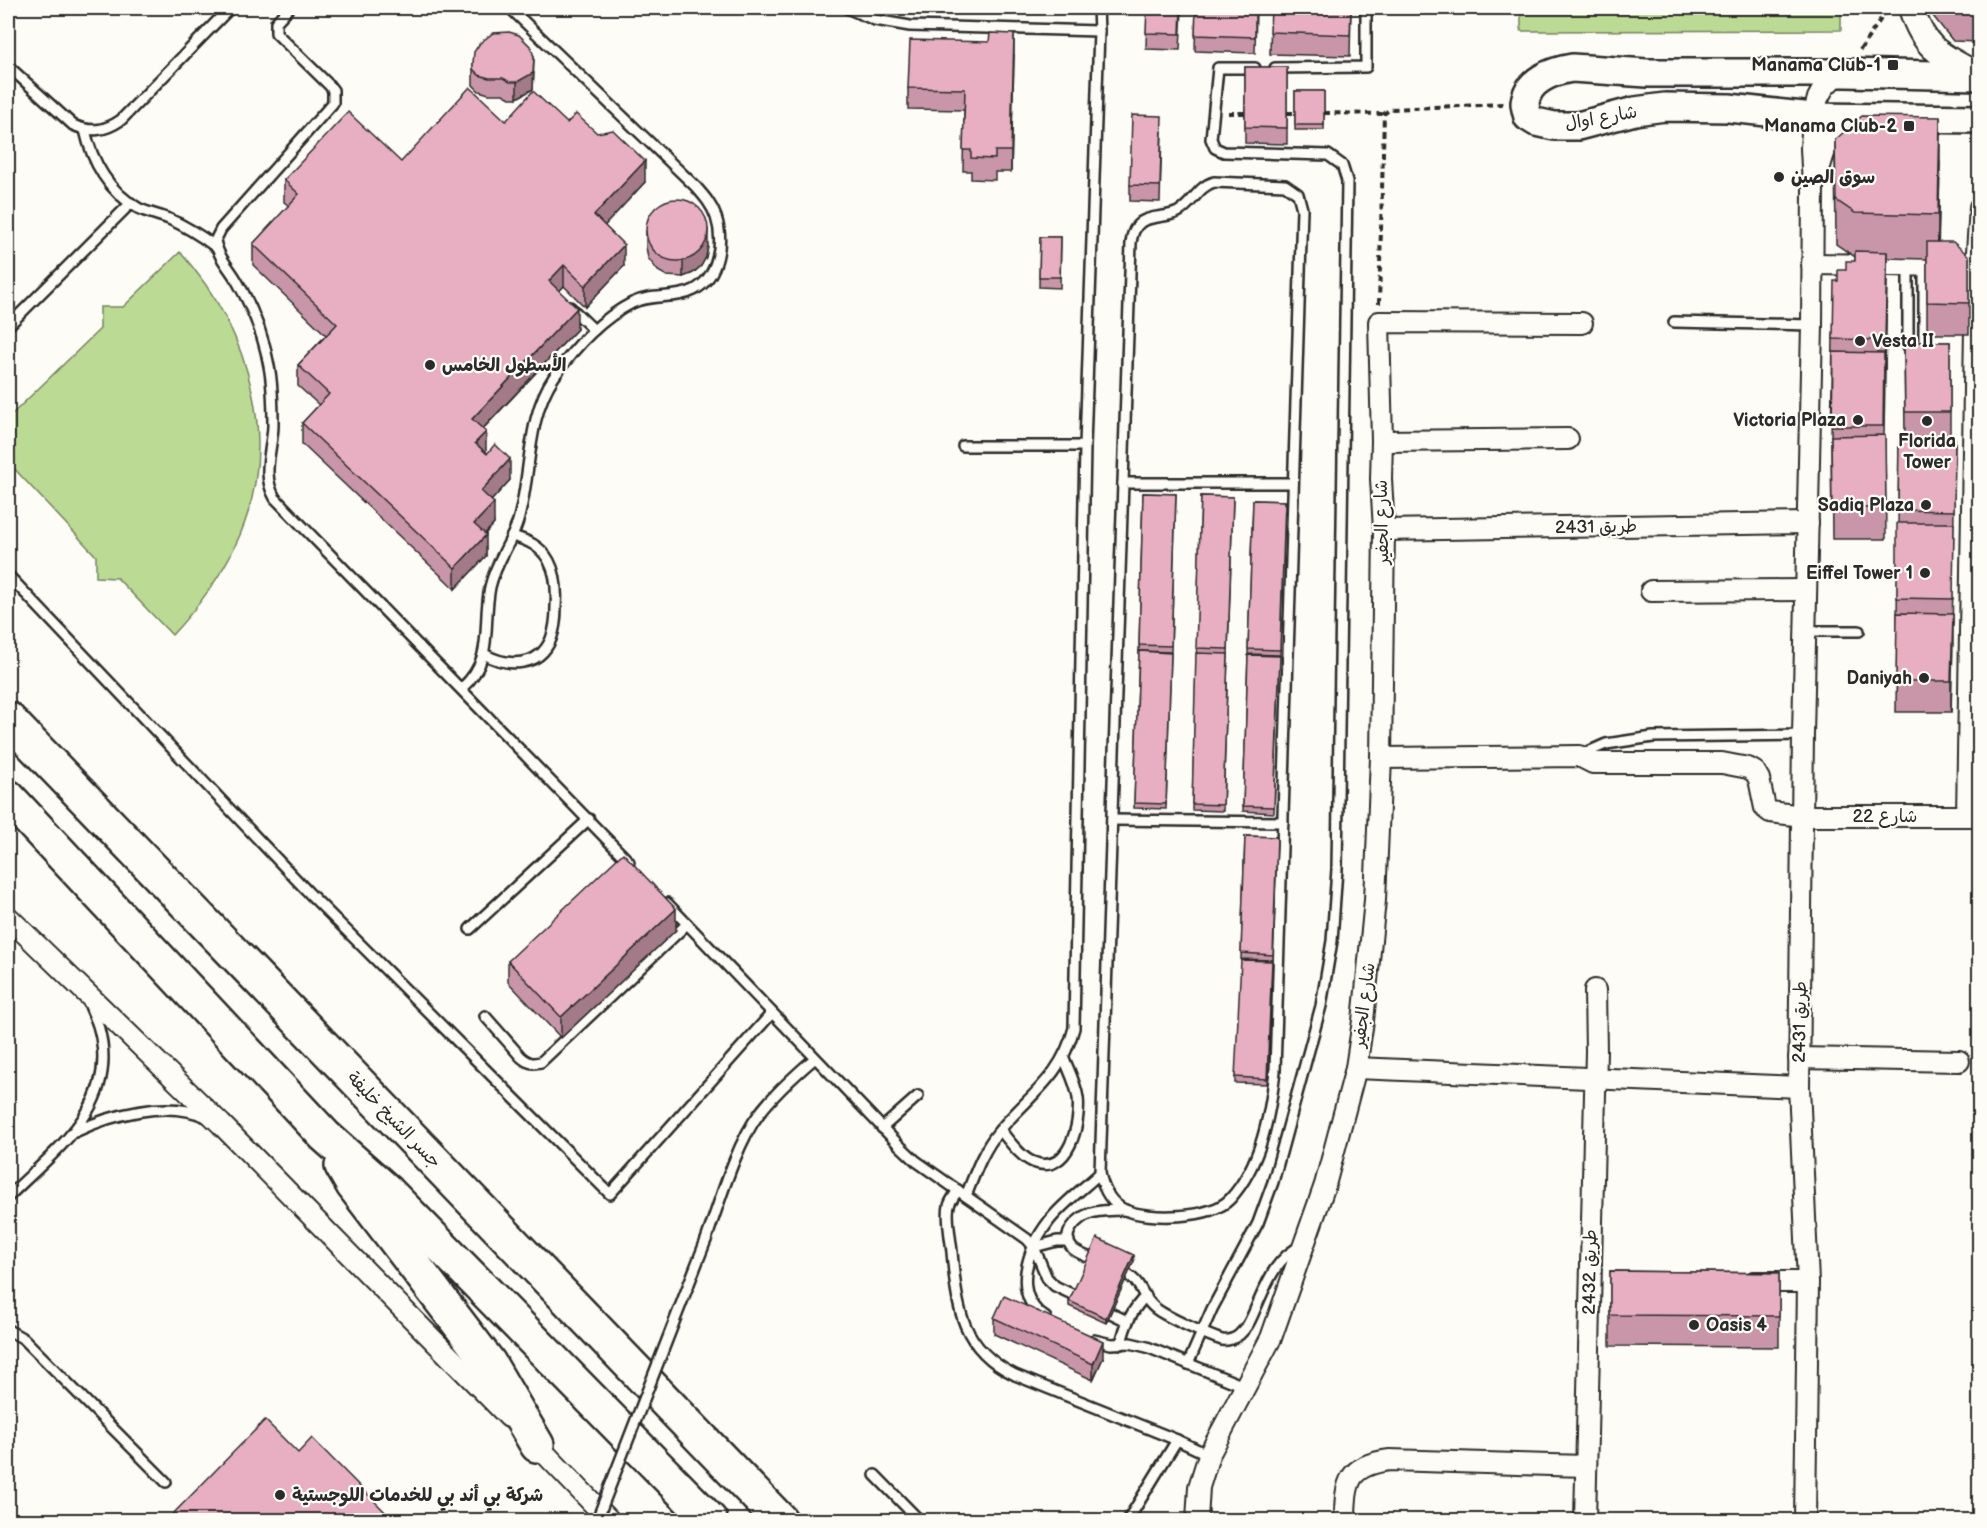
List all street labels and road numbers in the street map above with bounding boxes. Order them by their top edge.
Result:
street label: شارع اوال [1563,101,1639,136]
street label: شارع الجفير [1371,479,1394,567]
street label: طريق 2431 [1555,516,1637,538]
street label: شارع 22 [1852,806,1918,828]
street label: شارع الجفير [1348,962,1381,1051]
street label: طريق 2431 [1789,981,1811,1063]
street label: جسر الشيخ خليفة [342,1067,445,1173]
street label: طريق 2432 [1579,1229,1601,1315]

